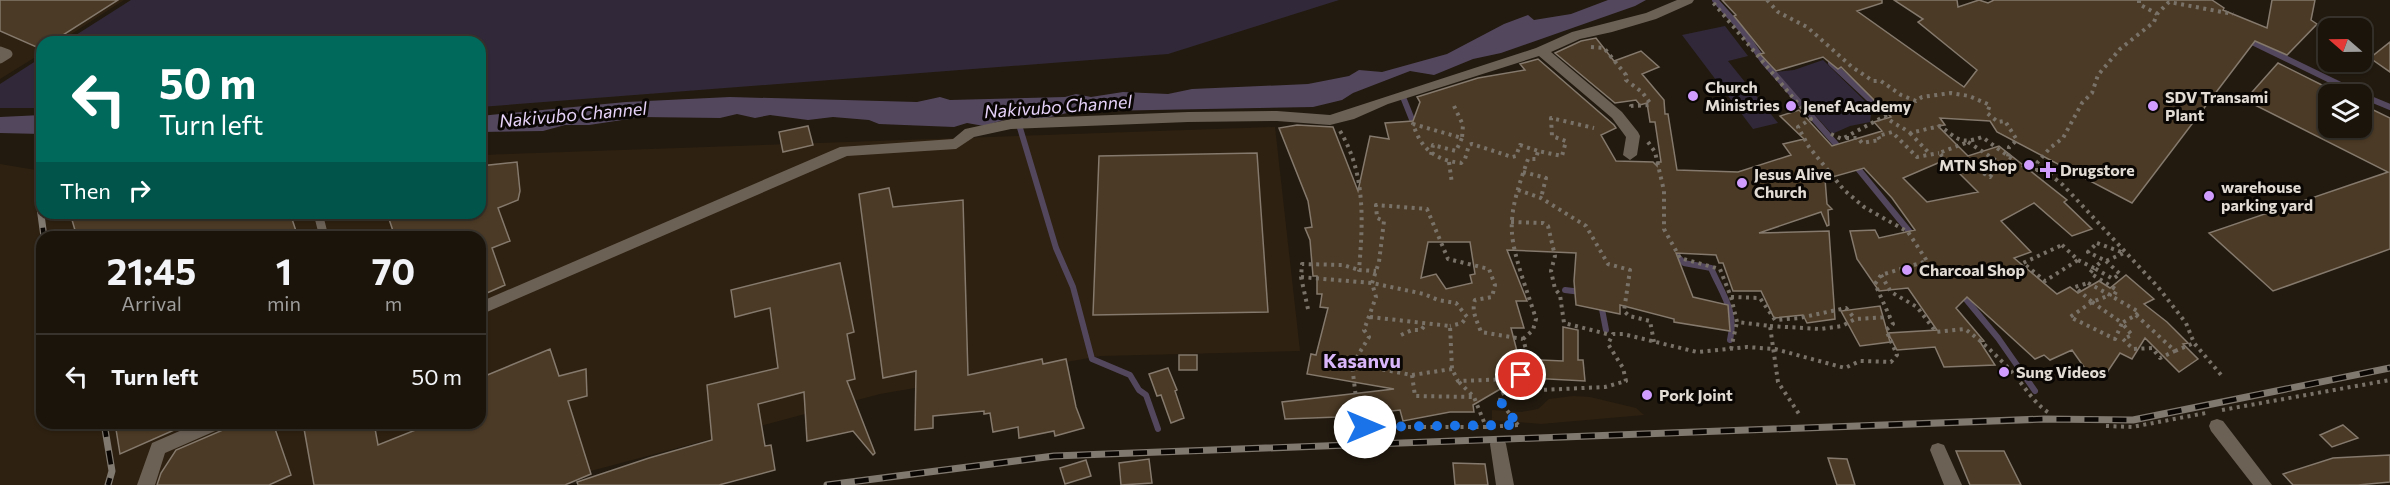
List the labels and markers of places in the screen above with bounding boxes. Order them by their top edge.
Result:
place label: Church Ministries [1705,77,1780,114]
place label: SDV Transami Plant [2165,87,2268,124]
marker: Church Ministries [1686,89,1700,103]
place label: Jenef Academy [1803,96,1912,115]
marker: Jenef Academy [1784,99,1798,113]
marker: SDV Transami Plant [2146,99,2160,113]
place label: MTN Shop [1939,155,2017,174]
marker: MTN Shop [2022,158,2036,172]
place label: Drugstore [2060,160,2135,179]
marker: Drugstore [2041,163,2055,177]
place label: Jesus Alive Church [1754,164,1832,201]
marker: Jesus Alive Church [1735,176,1749,190]
place label: warehouse parking yard [2221,177,2313,214]
marker: warehouse parking yard [2202,189,2216,203]
place label: Charcoal Shop [1919,260,2025,279]
marker: Charcoal Shop [1900,263,1914,277]
pin [1495,349,1546,400]
place label: Sung Videos [2016,362,2106,381]
marker: Sung Videos [1997,365,2011,379]
place label: Pork Joint [1659,385,1733,404]
marker: Pork Joint [1640,388,1654,402]

